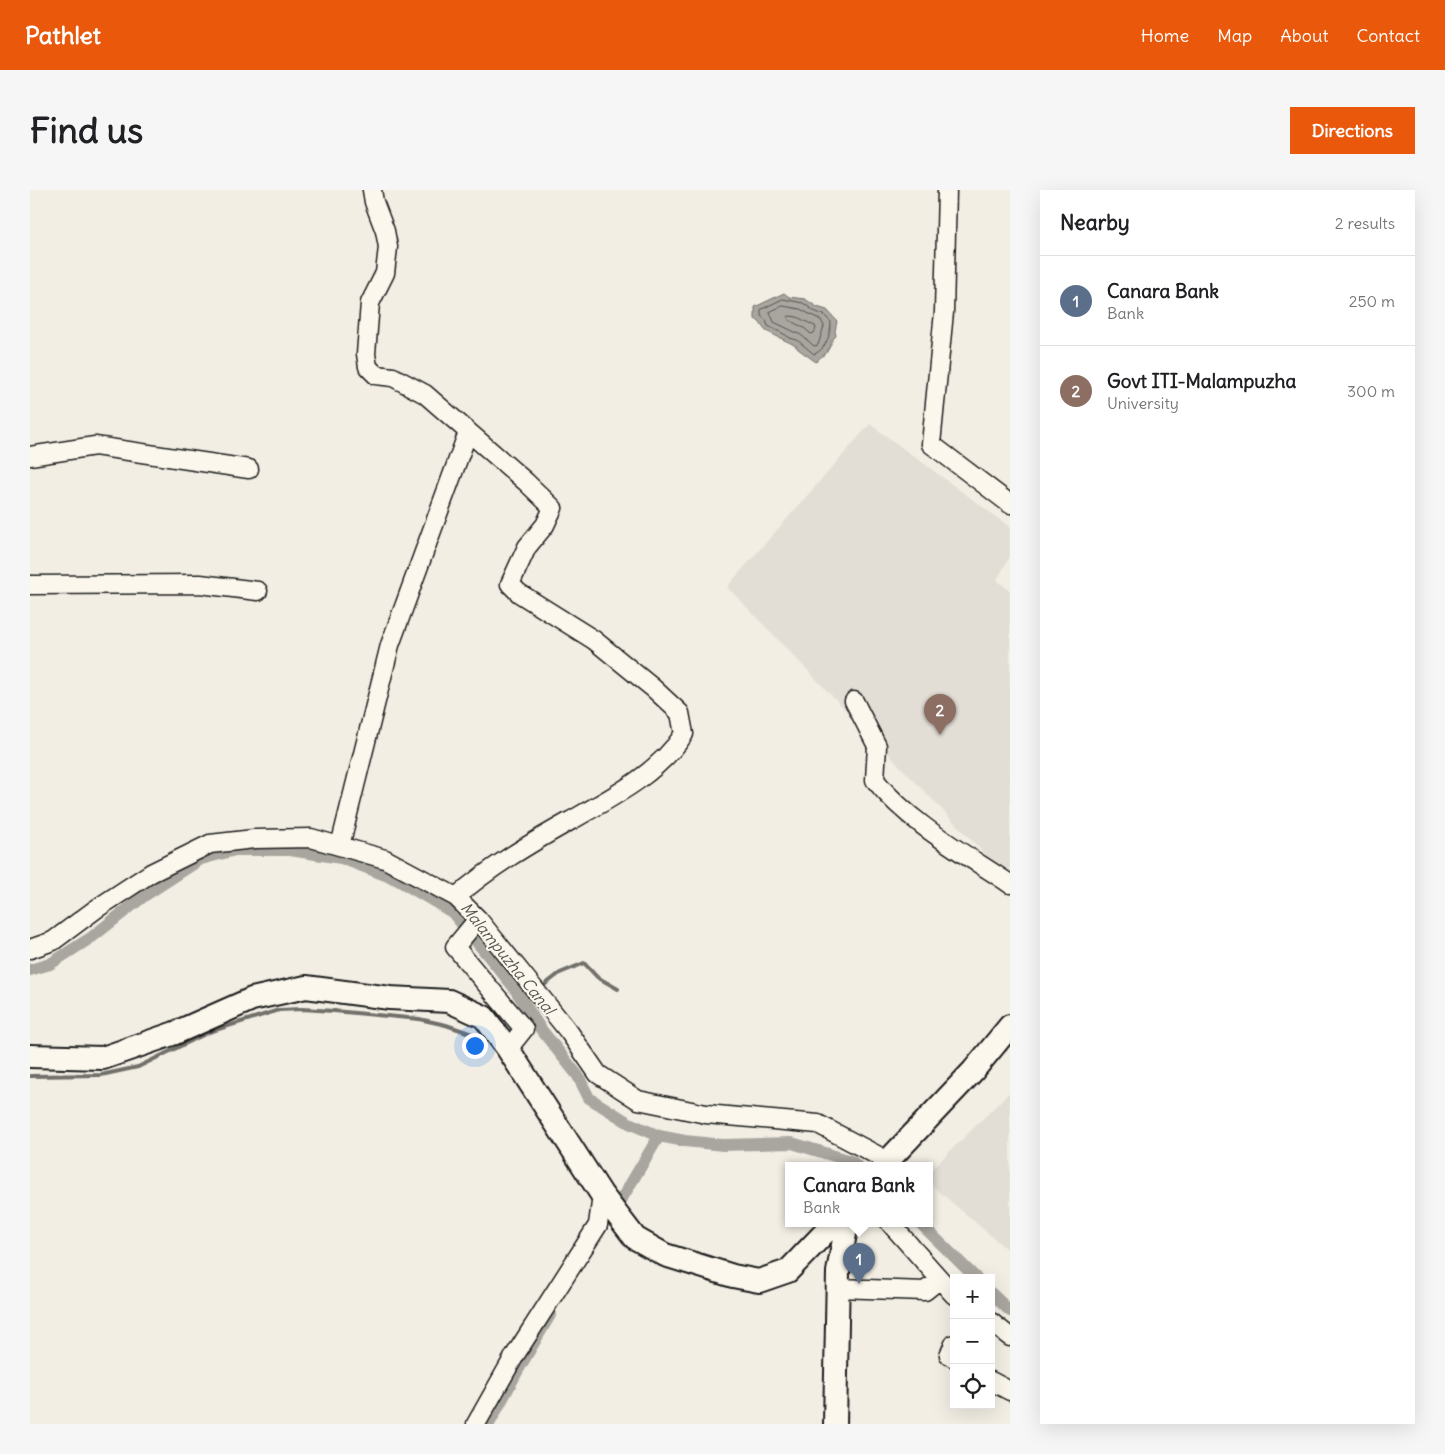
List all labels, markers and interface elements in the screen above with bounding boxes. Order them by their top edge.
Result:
text: Pathlet [25,20,101,50]
text: Home [1141,24,1189,47]
text: Map [1217,24,1252,47]
text: About [1280,24,1328,47]
text: Contact [1356,24,1420,47]
button: Directions [1290,107,1415,154]
text: Find us [30,108,143,152]
text: Nearby [1060,209,1130,236]
text: 2 results [1335,213,1395,233]
text: Canara Bank [1107,279,1219,303]
text: 1 [1073,291,1079,311]
text: 250 m [1349,291,1395,311]
text: Bank [1107,303,1144,323]
text: Govt ITI-Malampuzha [1107,369,1296,393]
text: 2 [1072,381,1080,401]
text: 300 m [1347,381,1395,401]
text: University [1107,393,1179,413]
pin: 2 [924,694,956,735]
water label: Malampuzha Canal [457,898,561,1020]
your location [462,1033,488,1059]
popup [785,1162,933,1227]
text: Canara Bank [803,1173,915,1197]
text: Bank [803,1197,840,1217]
pin: 1 [843,1243,875,1284]
map controls [950,1274,995,1409]
button: + [950,1274,995,1319]
button: − [950,1319,995,1364]
button: locate [950,1364,995,1409]

